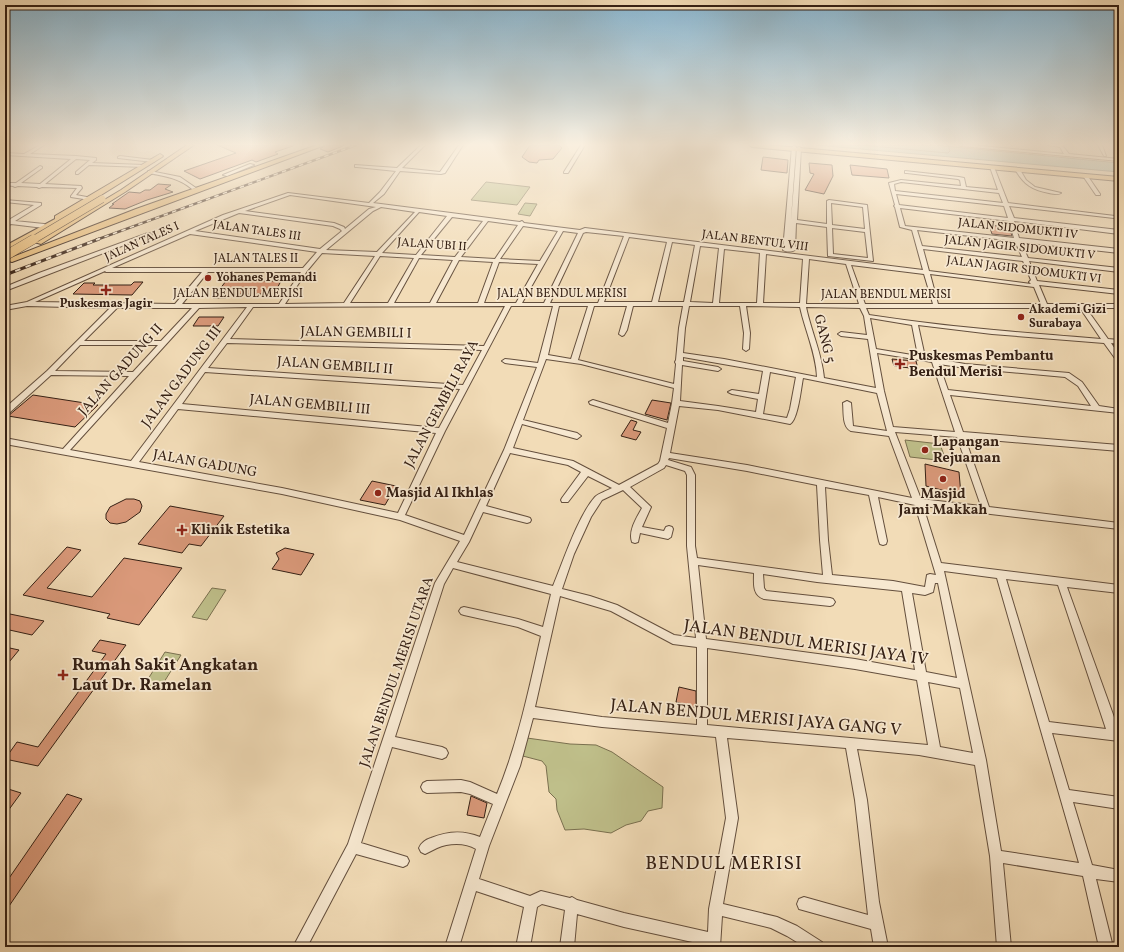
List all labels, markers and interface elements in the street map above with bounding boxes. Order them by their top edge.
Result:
street label: JALAN SIDOMUKTI IV [957,215,1079,243]
street label: JALAN TALES III [212,217,302,245]
street label: JALAN TALES I [102,218,182,266]
street label: JALAN BENTUL VIII [701,227,809,255]
street label: JALAN JAGIR SIDOMUKTI V [944,232,1096,264]
street label: JALAN UBI II [397,235,467,255]
street label: JALAN TALES II [214,251,298,267]
street label: JALAN JAGIR SIDOMUKTI VI [946,253,1102,287]
place label: Yohanes Pemandi [216,270,317,286]
marker: Yohanes Pemandi [203,273,213,283]
marker: Puskesmas Jagir [100,284,112,296]
street label: JALAN BENDUL MERISI [173,286,303,302]
street label: JALAN BENDUL MERISI [497,286,627,302]
street label: JALAN BENDUL MERISI [821,287,951,303]
place label: Puskesmas Jagir [60,296,153,312]
place label: Akademi Gizi Surabaya [1029,302,1106,332]
marker: Akademi Gizi Surabaya [1016,312,1026,322]
street label: GANG 5 [809,313,839,365]
street label: JALAN GADUNG II [74,320,168,420]
street label: JALAN GADUNG III [137,322,227,432]
street label: JALAN GEMBILI I [300,323,412,343]
street label: JALAN GEMBILI RAYA [400,337,484,471]
place label: Puskesmas Pembantu Bendul Merisi [909,347,1054,382]
street label: JALAN GEMBILI II [276,352,394,380]
marker: Puskesmas Pembantu Bendul Merisi [894,358,906,370]
street label: JALAN GEMBILI III [249,390,371,420]
place label: Lapangan Rejuaman [933,433,1001,468]
marker: Lapangan Rejuaman [920,445,930,455]
street label: JALAN GADUNG [151,446,259,482]
marker: Masjid Jami Makkah [938,474,948,484]
place label: Masjid Al Ikhlas [386,484,493,503]
place label: Masjid Jami Makkah [898,485,987,520]
marker: Masjid Al Ikhlas [373,488,383,498]
place label: Klinik Estetika [191,521,290,540]
marker: Klinik Estetika [176,524,188,536]
street label: JALAN BENDUL MERISI UTARA [355,574,439,770]
street label: JALAN BENDUL MERISI JAYA IV [682,614,930,672]
place label: Rumah Sakit Angkatan Laut Dr. Ramelan [72,654,258,697]
marker: Rumah Sakit Angkatan Laut Dr. Ramelan [57,669,69,681]
street label: JALAN BENDUL MERISI JAYA GANG V [609,694,903,742]
district label: BENDUL MERISI [645,851,803,877]

